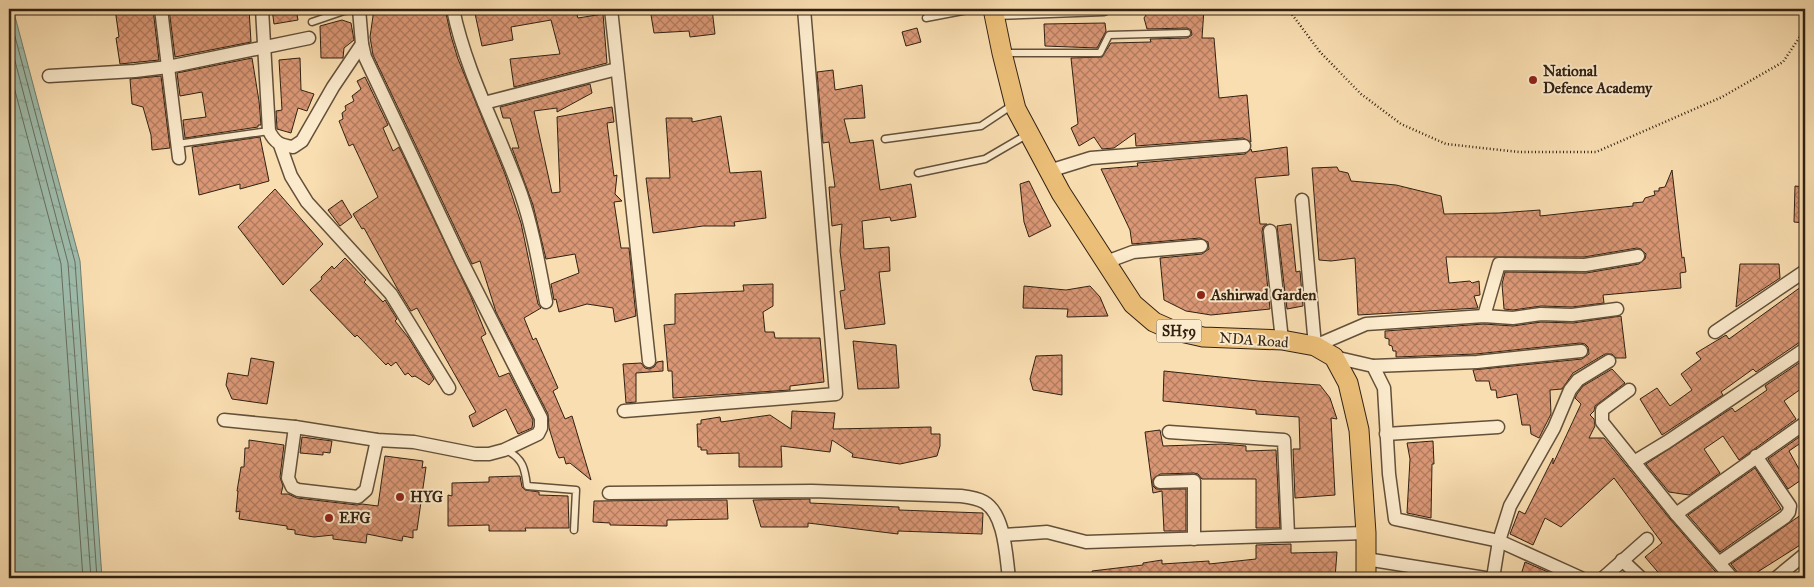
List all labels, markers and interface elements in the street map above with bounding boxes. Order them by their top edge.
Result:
place label: National Defence Academy [1543,62,1653,98]
marker: National Defence Academy [1527,74,1539,86]
place label: Ashirwad Garden [1210,286,1317,304]
marker: Ashirwad Garden [1195,289,1207,301]
road number: SH59 [1156,320,1202,342]
street label: NDA Road [1219,329,1290,351]
place label: HYG [410,488,443,506]
marker: HYG [394,491,406,503]
place label: EFG [339,509,371,527]
marker: EFG [323,512,335,524]

